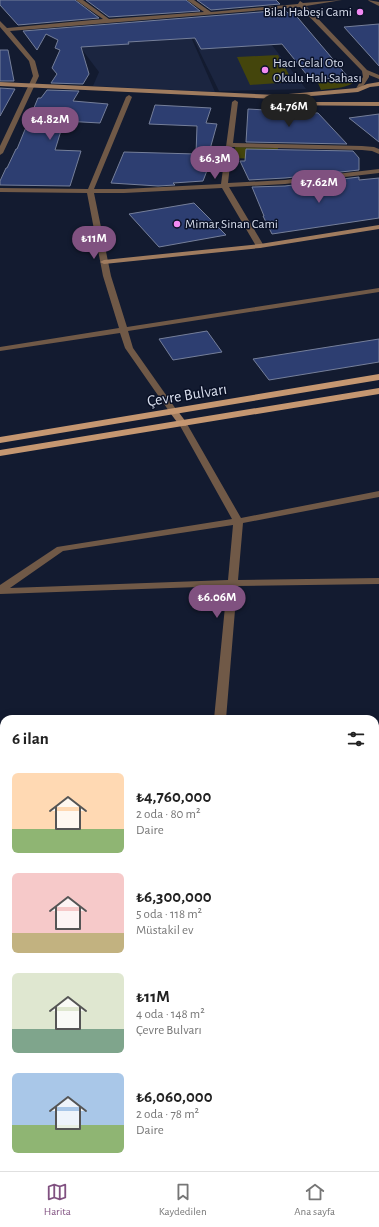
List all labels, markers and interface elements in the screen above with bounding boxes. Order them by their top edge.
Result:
place label: Bilal Habeşi Cami [264,6,352,19]
marker: Bilal Habeşi Cami [355,7,365,17]
place label: Hacı Celal Oto Okulu Halı Sahası [273,57,362,85]
marker: Hacı Celal Oto Okulu Halı Sahası [260,65,270,75]
pin: ₺4.76M [256,94,322,128]
text: ₺4.76M [270,100,308,113]
pin: ₺4.82M [17,107,83,141]
text: ₺4.82M [31,113,69,126]
pin: ₺6.3M [187,146,243,180]
text: ₺6.3M [199,152,231,165]
pin: ₺7.62M [286,170,352,204]
text: ₺7.62M [300,176,338,189]
place label: Mimar Sinan Cami [185,218,278,231]
marker: Mimar Sinan Cami [172,219,182,229]
pin: ₺11M [70,226,118,260]
text: ₺11M [81,232,107,245]
street label: Çevre Bulvarı [146,381,228,409]
pin: ₺6.06M [184,585,250,619]
text: ₺6.06M [198,591,236,604]
icon: filters [345,728,367,750]
text: 6 ilan [12,730,49,747]
text: ₺4,760,000 [136,788,211,805]
icon: home [44,789,92,837]
text: 2 oda · 80 m² [136,808,201,821]
text: Daire [136,824,164,837]
text: ₺6,300,000 [136,888,212,905]
icon: home [44,889,92,937]
text: 5 oda · 118 m² [136,908,202,921]
text: Müstakil ev [136,924,194,937]
text: ₺11M [136,988,170,1005]
icon: home [44,989,92,1037]
text: 4 oda · 148 m² [136,1008,205,1021]
text: Çevre Bulvarı [136,1024,202,1037]
text: ₺6,060,000 [136,1088,213,1105]
icon: home [44,1089,92,1137]
text: 2 oda · 78 m² [136,1108,199,1121]
text: Daire [136,1124,164,1137]
tab: Harita [44,1181,71,1218]
tab: Kaydedilen [159,1181,207,1218]
tab: Ana sayfa [294,1181,335,1218]

